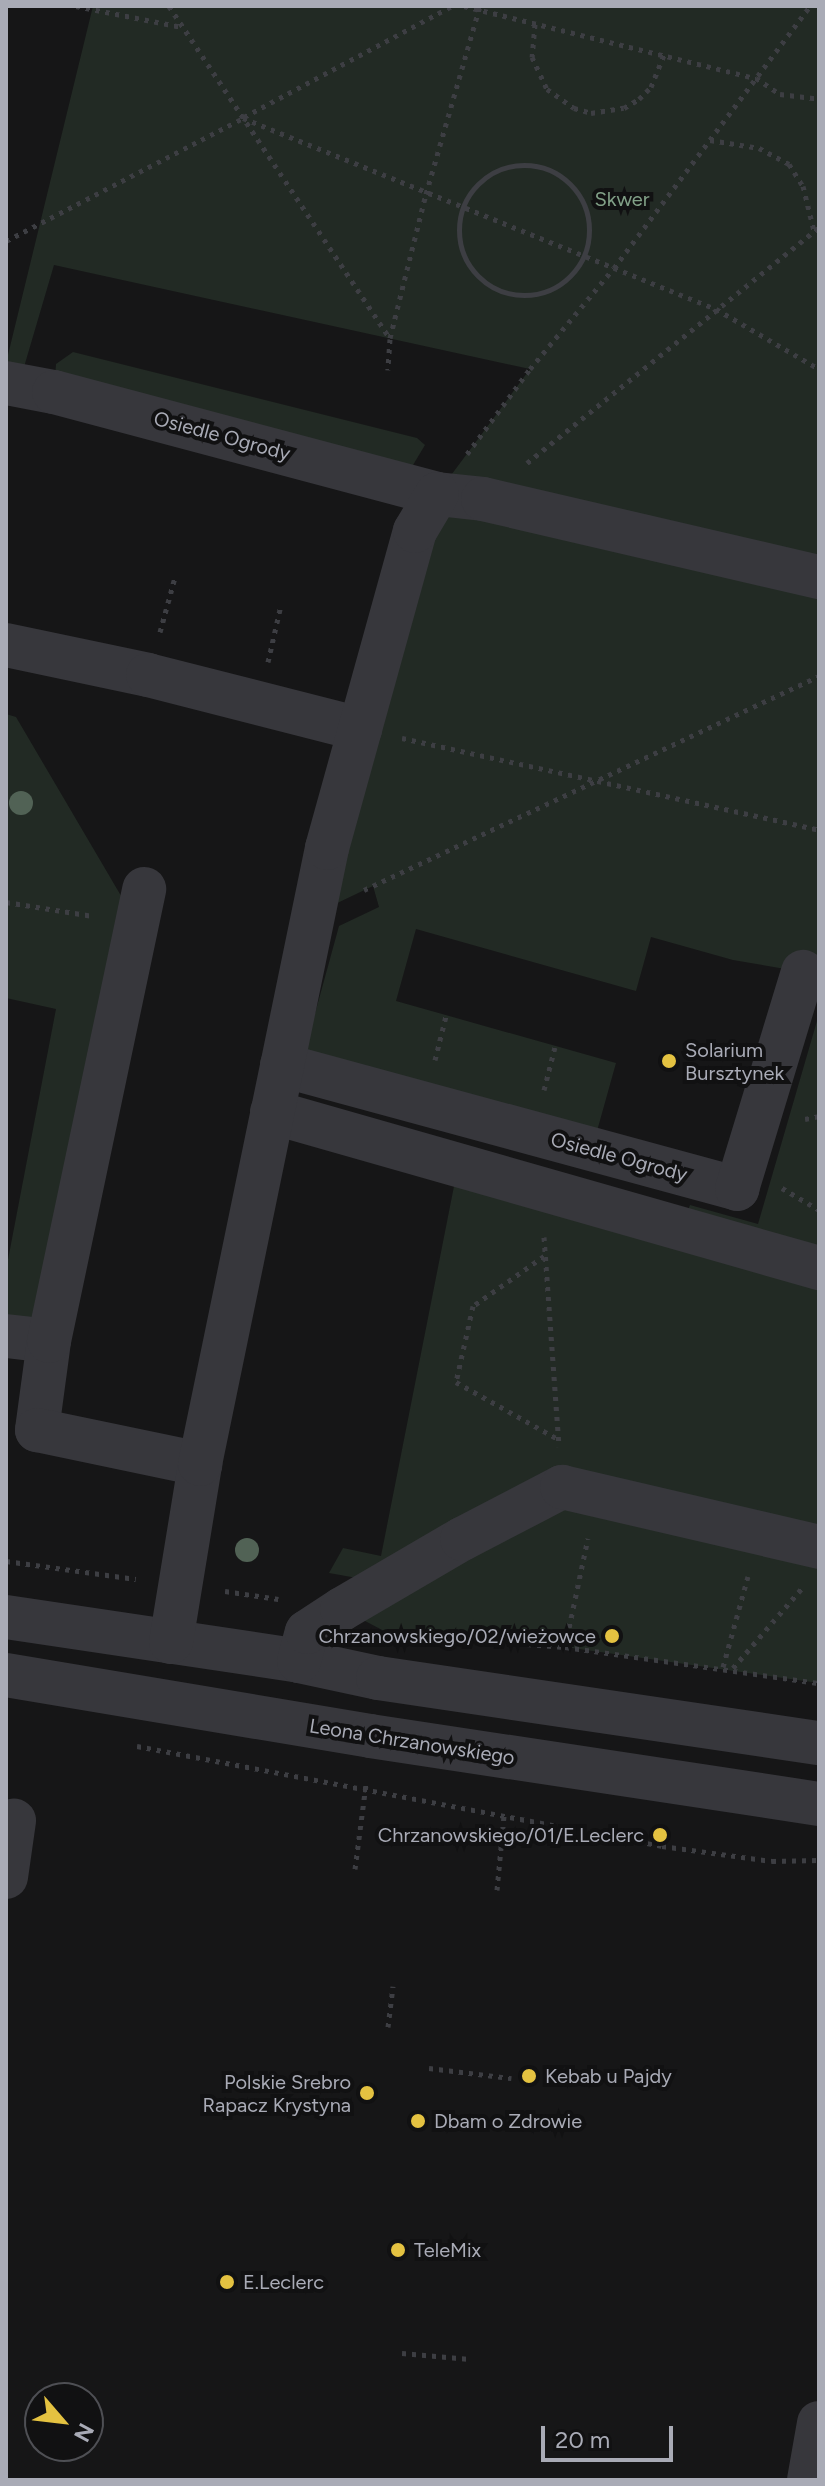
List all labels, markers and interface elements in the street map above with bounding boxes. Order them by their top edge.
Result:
park label: Skwer [594,187,650,211]
street label: Osiedle Ogrody [151,406,293,466]
place label: Solarium Bursztynek [685,1038,784,1085]
marker: Solarium Bursztynek [660,1052,678,1070]
street label: Osiedle Ogrody [548,1127,690,1187]
place label: Chrzanowskiego/02/wieżowce [318,1624,596,1648]
marker: Chrzanowskiego/02/wieżowce [603,1627,621,1645]
street label: Leona Chrzanowskiego [308,1714,516,1770]
place label: Chrzanowskiego/01/E.Leclerc [378,1823,644,1847]
marker: Chrzanowskiego/01/E.Leclerc [651,1826,669,1844]
place label: Kebab u Pajdy [545,2064,672,2088]
marker: Kebab u Pajdy [520,2067,538,2085]
place label: Polskie Srebro Rapacz Krystyna [202,2070,351,2117]
marker: Polskie Srebro Rapacz Krystyna [358,2084,376,2102]
place label: Dbam o Zdrowie [434,2109,582,2133]
marker: Dbam o Zdrowie [409,2112,427,2130]
place label: TeleMix [414,2238,481,2262]
marker: TeleMix [389,2241,407,2259]
place label: E.Leclerc [243,2270,324,2294]
marker: E.Leclerc [218,2273,236,2291]
north arrow [24,2382,104,2462]
scale bar [545,2410,677,2460]
text: N [68,2419,100,2446]
text: 20 m [555,2425,610,2454]

